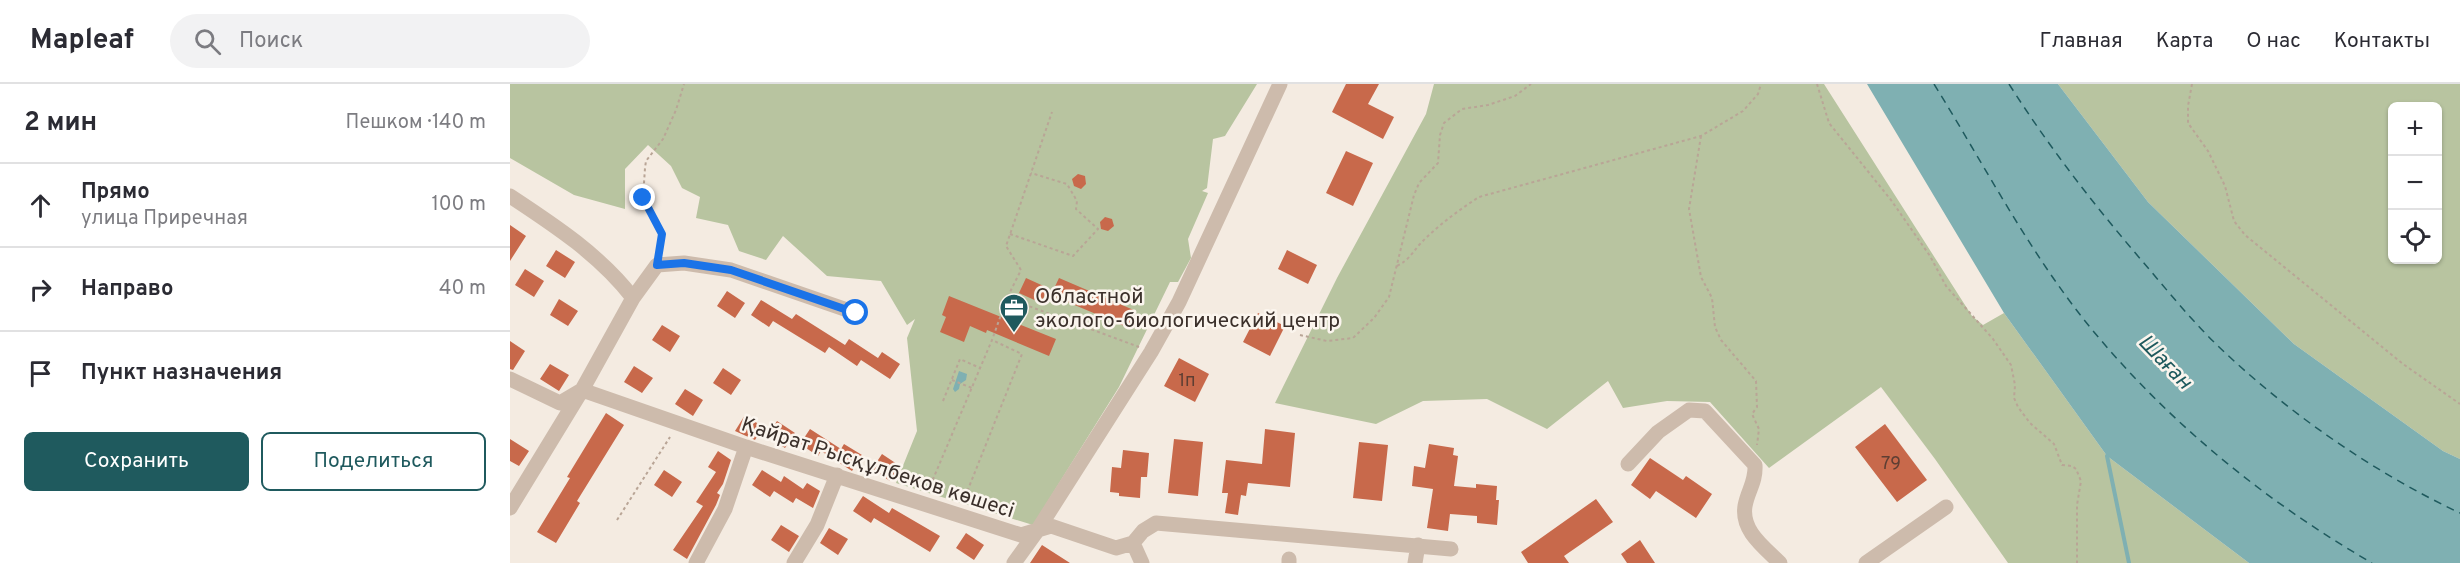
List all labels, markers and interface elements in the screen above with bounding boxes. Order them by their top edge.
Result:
search box [170,14,590,68]
text: Mapleaf [30,23,134,59]
icon: search [191,25,224,58]
text: Поиск [239,28,303,55]
text: Главная [2039,28,2123,55]
text: Карта [2156,28,2213,55]
text: О нас [2246,28,2301,55]
text: Контакты [2334,28,2430,55]
map controls [2388,102,2442,264]
button: + [2388,102,2442,156]
text: 2 мин [24,107,97,140]
text: Пешком · 140 m [346,110,486,136]
button: − [2388,156,2442,210]
text: Прямо [81,179,150,206]
route end [629,184,655,210]
icon: ahead [24,189,57,222]
text: 100 m [431,192,486,218]
text: улица Приречная [81,206,248,232]
button: locate [2388,210,2442,264]
icon: right [24,273,57,306]
text: Направо [81,276,173,303]
text: 40 m [439,276,486,302]
place label: Областной эколого-биологический центр [1035,284,1340,335]
office icon: Областной эколого-биологический центр [998,292,1030,334]
route start [842,299,868,325]
water label: Шаған [2131,330,2197,396]
icon: arrive [24,357,57,390]
text: Пункт назначения [81,360,282,387]
house number: 1п [1178,370,1196,393]
street label: Қайрат Рысқұлбеков көшесі [738,411,1017,525]
button: Сохранить [24,432,249,491]
button: Поделиться [261,432,486,491]
house number: 79 [1881,453,1901,476]

